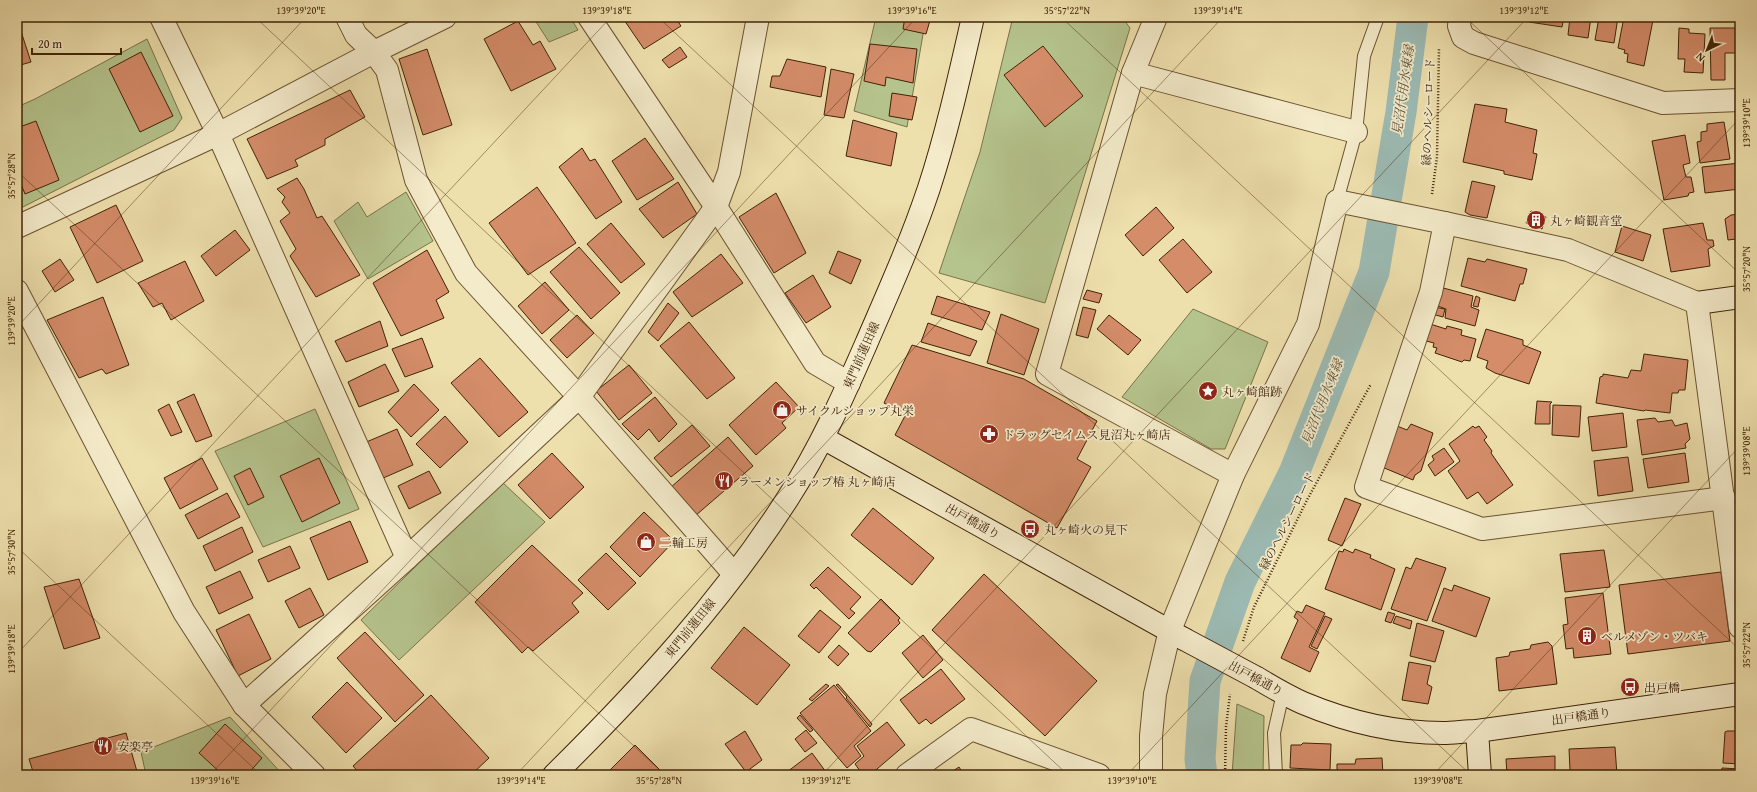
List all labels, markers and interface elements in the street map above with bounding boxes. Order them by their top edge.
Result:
text: 139°39'20"E [276,3,326,18]
text: 139°39'18"E [582,3,632,18]
text: 139°39'16"E [887,3,937,18]
text: 35°57'22"N [1044,3,1090,18]
text: 139°39'14"E [1193,3,1243,18]
text: 139°39'12"E [1499,3,1549,18]
scale bar [32,30,121,56]
north arrow [1687,30,1727,70]
text: 20 m [38,35,62,52]
water label: 見沼代用水東縁 [1387,42,1419,136]
text: N [1692,49,1708,66]
street label: 緑のヘルシーロード [1418,58,1438,166]
text: 139°39'10"E [1739,98,1754,148]
text: 35°57'28"N [4,153,19,199]
building icon: 丸ヶ崎観音堂 [1525,209,1547,231]
place label: 丸ヶ崎観音堂 [1550,212,1622,229]
text: 35°57'20"N [1739,246,1754,292]
text: 139°39'20"E [4,296,19,346]
street label: 東門前蓮田線 [839,319,883,391]
water label: 見沼代用水東縁 [1296,354,1349,448]
place icon: 丸ヶ崎館跡 [1197,380,1219,402]
place label: 丸ヶ崎館跡 [1222,383,1282,400]
shop icon: サイクルショップ丸栄 [771,399,793,421]
place label: サイクルショップ丸栄 [796,402,914,419]
pharmacy icon: ドラッグセイムス見沼丸ヶ崎店 [978,423,1000,445]
place label: ドラッグセイムス見沼丸ヶ崎店 [1003,426,1170,443]
text: 139°39'08"E [1739,426,1754,476]
street label: 緑のヘルシーロード [1255,469,1319,573]
restaurant icon: ラーメンショップ椿 丸ヶ崎店 [713,470,735,492]
place label: ラーメンショップ椿 丸ヶ崎店 [738,473,896,490]
street label: 出戸橋通り [943,499,1003,543]
bus stop icon: 丸ヶ崎火の見下 [1019,518,1041,540]
place label: 丸ヶ崎火の見下 [1044,521,1128,538]
text: 35°57'30"N [4,529,19,575]
shop icon: 二輪工房 [635,531,657,553]
place label: 二輪工房 [660,534,708,551]
street label: 東門前蓮田線 [661,595,719,661]
text: 35°57'22"N [1739,622,1754,668]
text: 139°39'18"E [4,624,19,674]
building icon: ベルメゾン・ツバキ [1576,625,1598,647]
place label: ベルメゾン・ツバキ [1601,628,1708,645]
street label: 出戸橋通り [1226,656,1286,700]
bus stop icon: 出戸橋 [1619,676,1641,698]
place label: 出戸橋 [1644,679,1680,696]
street label: 出戸橋通り [1550,703,1612,729]
restaurant icon: 安楽亭 [92,735,114,757]
place label: 安楽亭 [117,738,153,755]
text: 139°39'16"E [190,773,240,788]
text: 139°39'14"E [496,773,546,788]
text: 35°57'28"N [636,773,682,788]
text: 139°39'12"E [801,773,851,788]
text: 139°39'10"E [1107,773,1157,788]
text: 139°39'08"E [1413,773,1463,788]

